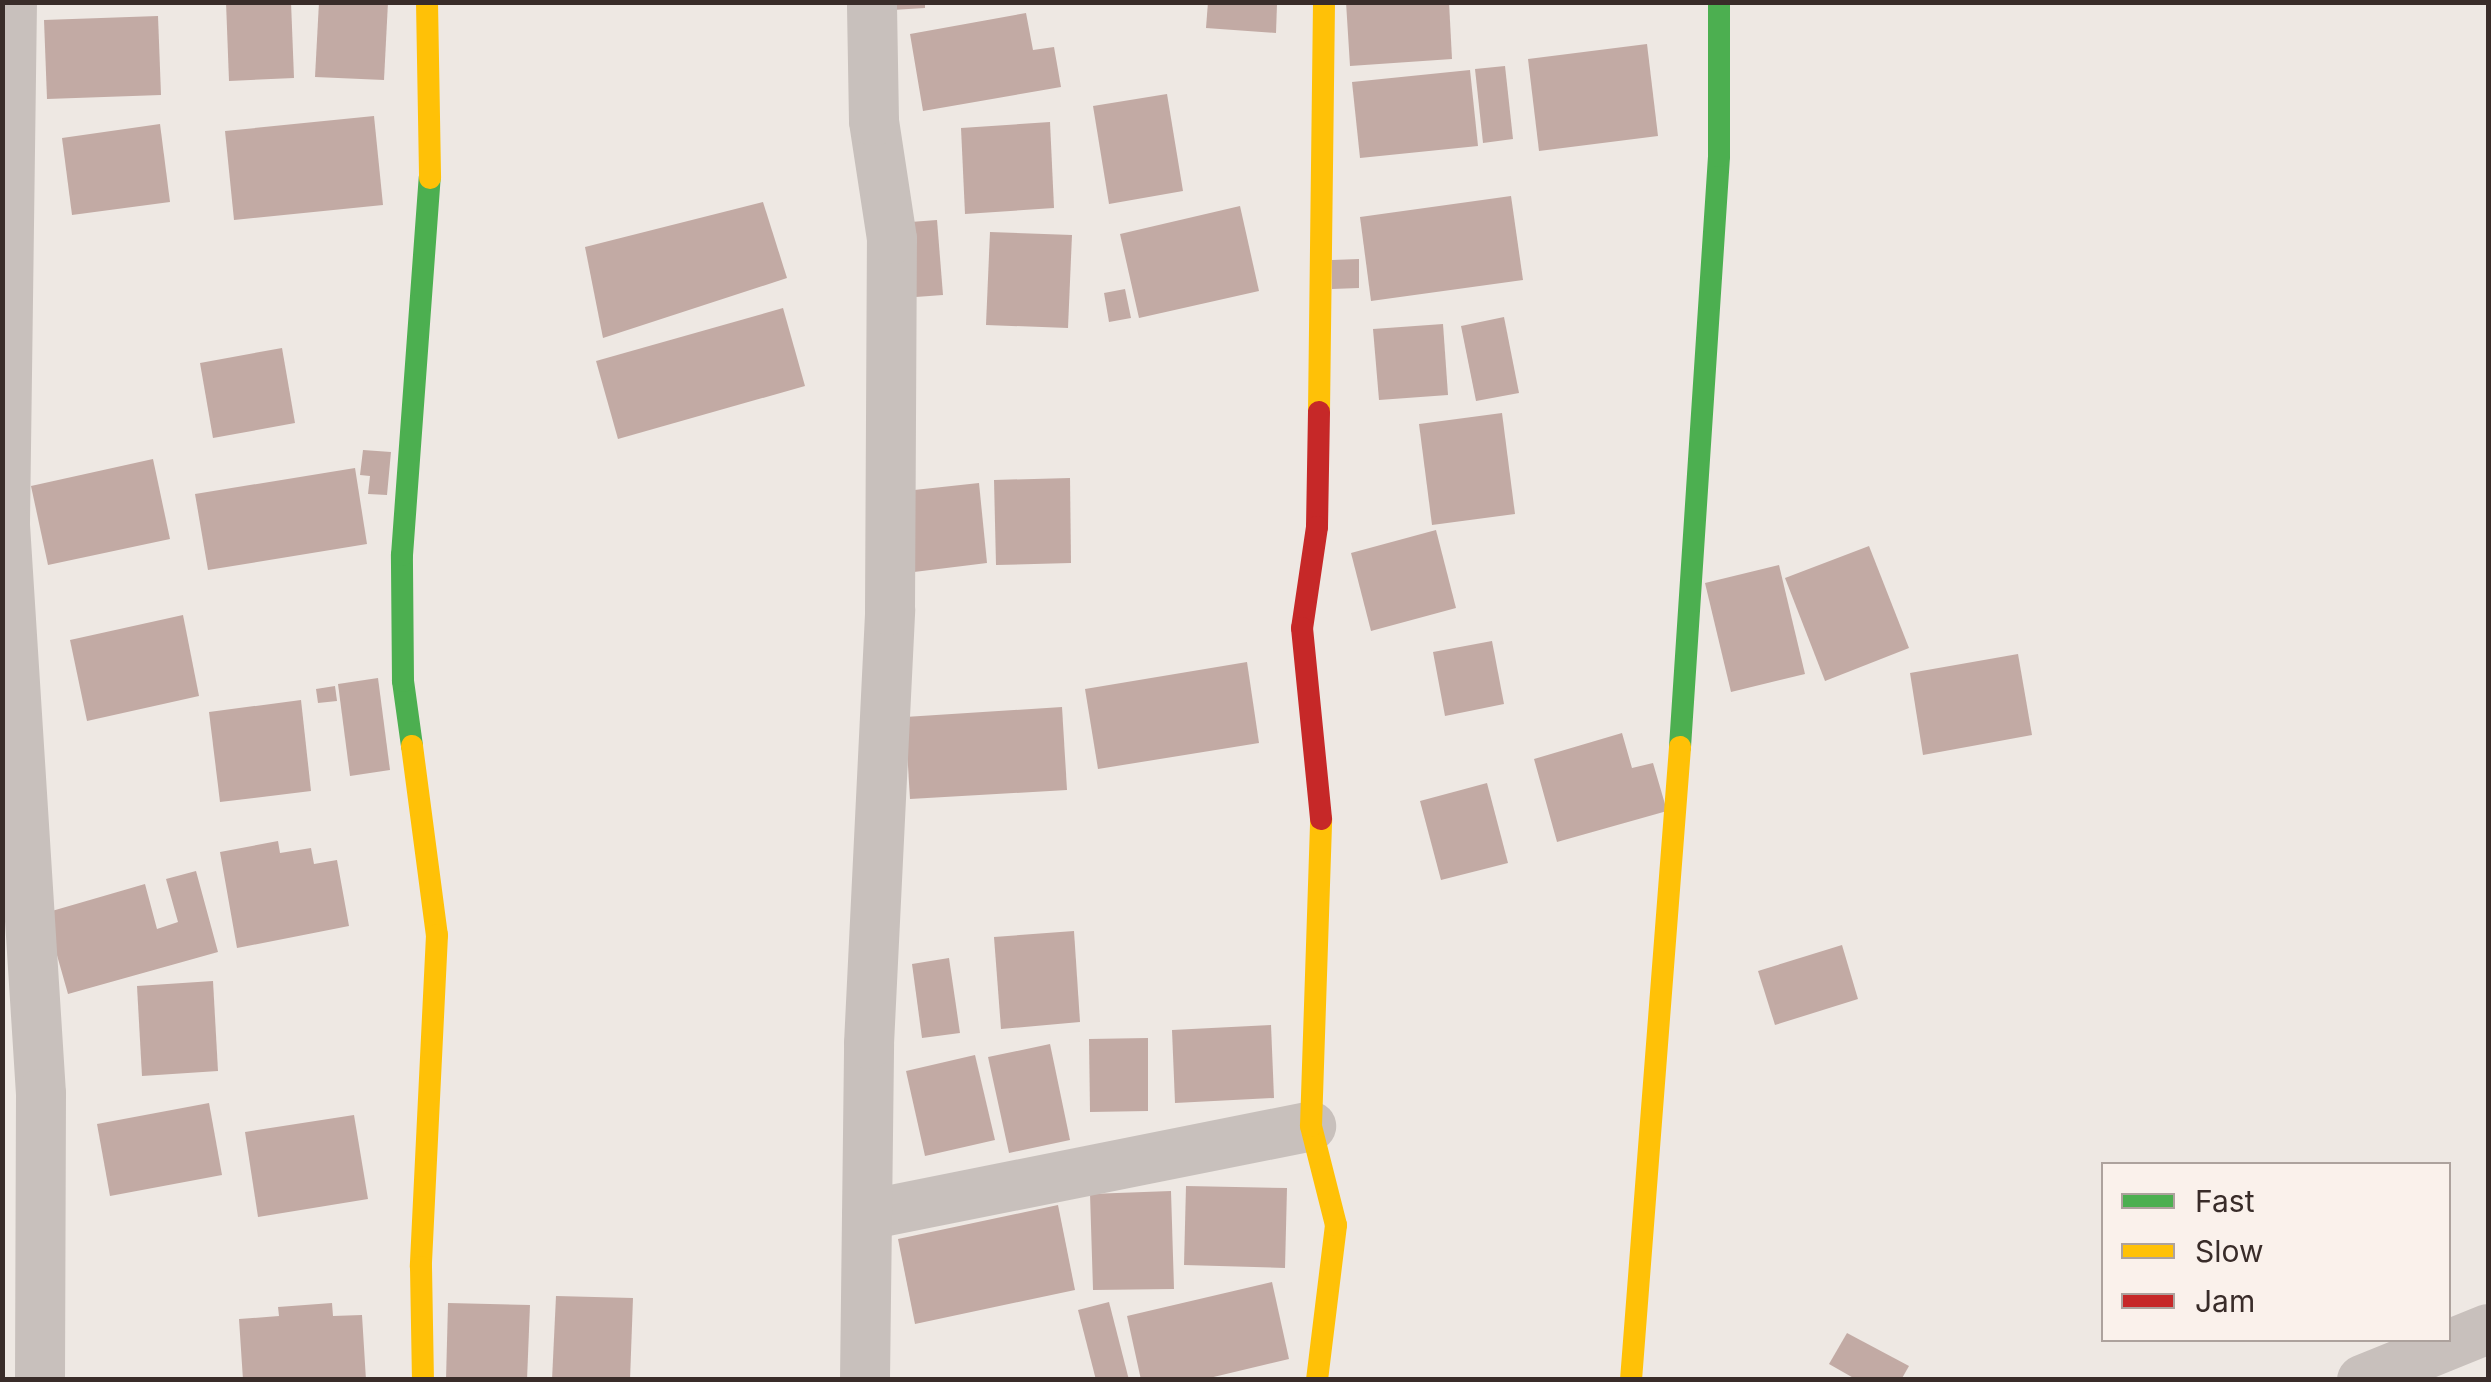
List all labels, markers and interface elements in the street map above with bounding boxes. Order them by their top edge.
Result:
legend [2101,1162,2451,1342]
text: Fast [2195,1183,2254,1219]
text: Slow [2195,1233,2264,1269]
text: Jam [2195,1283,2255,1319]

